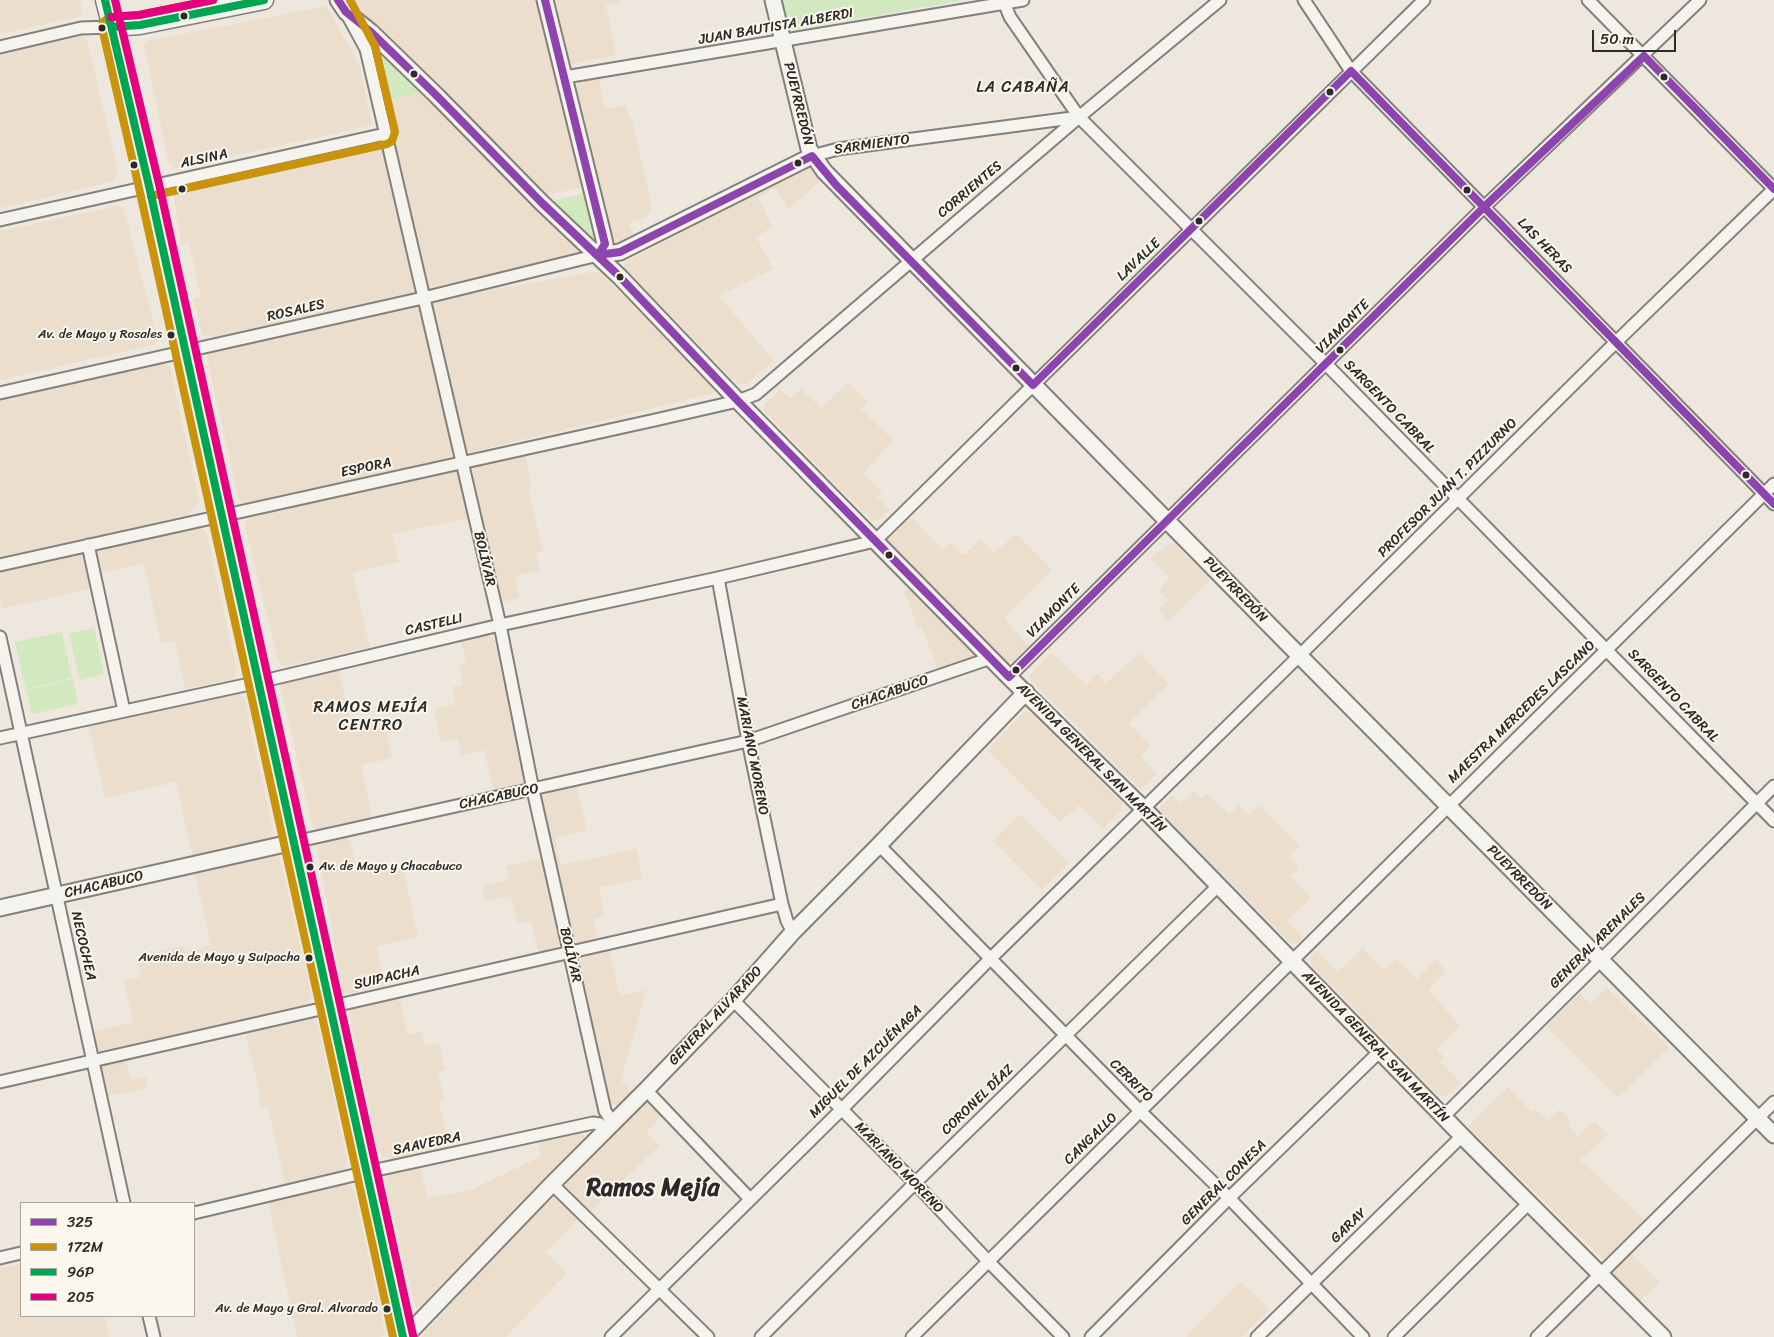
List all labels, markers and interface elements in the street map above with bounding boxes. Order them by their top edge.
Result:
street label: JUAN BAUTISTA ALBERDI [697,5,855,49]
unlabelled marker [179,11,189,21]
scale bar [1594,20,1678,52]
unlabelled marker [97,23,107,33]
text: 50 m [1600,26,1634,52]
street label: PUEYRREDÓN [780,61,816,147]
unlabelled marker [409,69,419,79]
unlabelled marker [1659,72,1669,82]
district label: LA CABAÑA [975,78,1071,98]
unlabelled marker [1325,87,1335,97]
street label: SARMIENTO [833,131,911,159]
street label: ALSINA [179,146,229,172]
unlabelled marker [793,158,803,168]
street label: CORRIENTES [934,158,1006,222]
unlabelled marker [129,160,139,170]
unlabelled marker [177,184,187,194]
unlabelled marker [1462,185,1472,195]
street label: LAS HERAS [1513,215,1575,277]
unlabelled marker [1194,216,1204,226]
street label: LAVALLE [1114,235,1164,285]
unlabelled marker [615,272,625,282]
street label: ROSALES [266,296,326,326]
street label: VIAMONTE [1313,297,1373,357]
place label: Av. de Mayo y Rosales [38,327,162,343]
marker: Av. de Mayo y Rosales [166,330,176,340]
unlabelled marker [1335,345,1345,355]
street label: SARGENTO CABRAL [1340,357,1438,457]
unlabelled marker [1011,363,1021,373]
street label: PROFESOR JUAN T. PIZZURNO [1375,415,1521,561]
street label: ESPORA [339,454,393,482]
unlabelled marker [1741,470,1751,480]
street label: BOLÍVAR [470,530,498,588]
unlabelled marker [884,550,894,560]
street label: PUEYRREDÓN [1199,554,1271,626]
street label: VIAMONTE [1024,581,1084,641]
street label: CASTELLI [404,610,464,640]
street label: MAESTRA MERCEDES LASCANO [1445,637,1599,787]
street label: SARGENTO CABRAL [1624,646,1722,746]
unlabelled marker [1011,665,1021,675]
street label: CHACABUCO [849,672,931,714]
street label: AVENIDA GENERAL SAN MARTÍN [1013,680,1169,836]
street label: MARIANO MORENO [732,695,772,817]
district label: RAMOS MEJÍA CENTRO [313,698,429,736]
street label: CHACABUCO [458,780,540,814]
street label: PUEYRREDÓN [1483,842,1555,914]
place label: Av. de Mayo y Chacabuco [319,859,462,875]
marker: Av. de Mayo y Chacabuco [305,862,315,872]
street label: CHACABUCO [63,868,145,902]
street label: GENERAL ARENALES [1546,889,1650,993]
street label: NECOCHEA [67,910,99,982]
street label: BOLÍVAR [556,926,584,984]
place label: Avenida de Mayo y Suipacha [139,950,300,966]
marker: Avenida de Mayo y Suipacha [304,953,314,963]
street label: SUIPACHA [352,962,422,994]
street label: GENERAL ALVARADO [666,963,766,1069]
street label: AVENIDA GENERAL SAN MARTÍN [1298,967,1452,1127]
street label: MIGUEL DE AZCUÉNAGA [806,1002,926,1122]
street label: CERRITO [1106,1056,1156,1106]
street label: CORONEL DÍAZ [938,1061,1018,1139]
street label: CANGALLO [1061,1109,1121,1169]
street label: MARIANO MORENO [851,1119,947,1217]
street label: SAAVEDRA [391,1129,463,1159]
street label: GENERAL CONESA [1178,1137,1270,1229]
district label: Ramos Mejía [587,1175,719,1203]
legend [20,1202,195,1317]
street label: GARAY [1328,1205,1370,1247]
text: 325 [67,1209,93,1235]
text: 172M [67,1234,103,1260]
text: 96P [67,1259,94,1285]
text: 205 [67,1284,94,1310]
place label: Av. de Mayo y Gral. Alvarado [215,1301,378,1317]
marker: Av. de Mayo y Gral. Alvarado [382,1304,392,1314]

